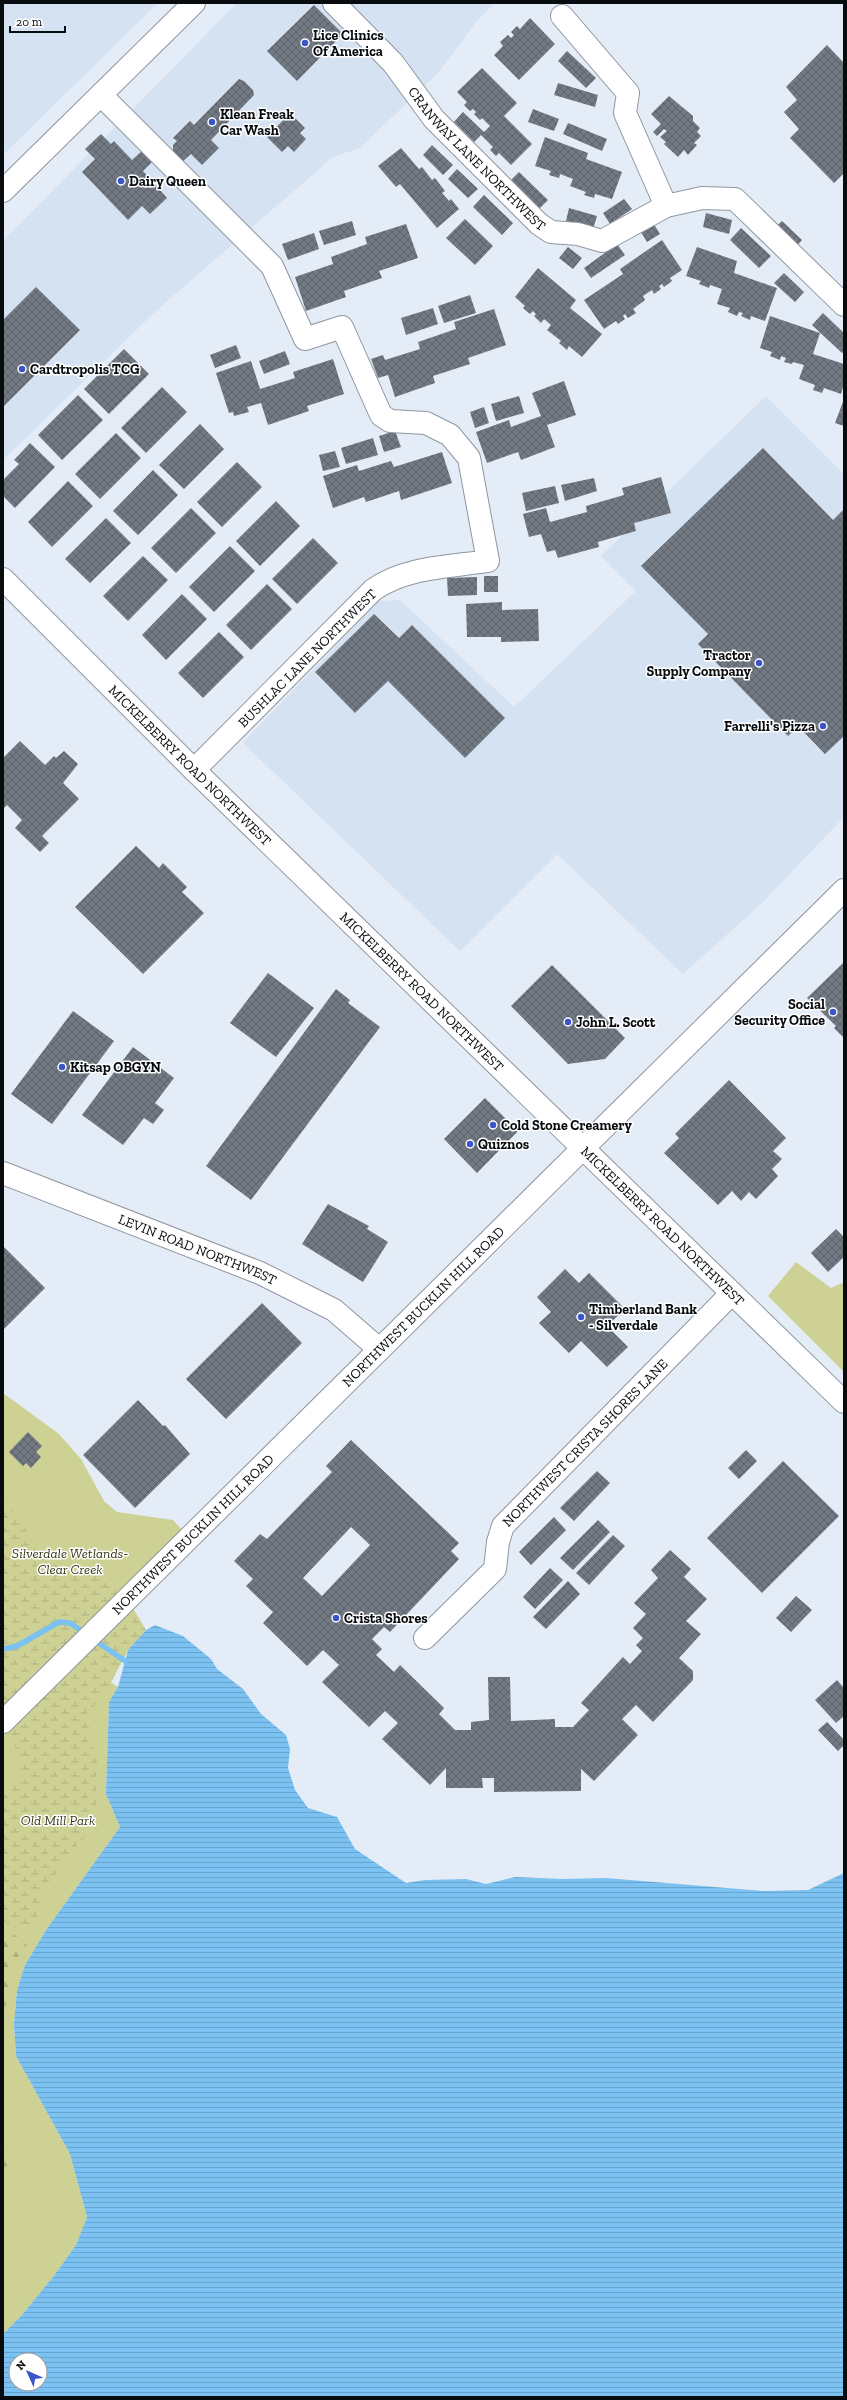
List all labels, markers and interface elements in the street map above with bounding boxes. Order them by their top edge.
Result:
scale bar [10,8,65,34]
text: 20 m [16,15,43,29]
place label: Lice Clinics Of America [313,27,384,60]
marker: Lice Clinics Of America [300,38,310,48]
street label: CRANWAY LANE NORTHWEST [404,84,549,235]
place label: Klean Freak Car Wash [220,106,294,139]
marker: Klean Freak Car Wash [207,117,217,127]
place label: Dairy Queen [129,173,207,190]
marker: Dairy Queen [116,176,126,186]
place label: Cardtropolis TCG [30,361,140,378]
marker: Cardtropolis TCG [17,364,27,374]
street label: BUSHLAC LANE NORTHWEST [235,585,380,731]
place label: Tractor Supply Company [646,647,752,680]
marker: Tractor Supply Company [754,658,764,668]
street label: MICKELBERRY ROAD NORTHWEST [105,682,275,850]
place label: Farrelli's Pizza [724,718,815,735]
marker: Farrelli's Pizza [818,721,828,731]
street label: MICKELBERRY ROAD NORTHWEST [336,909,507,1076]
place label: Social Security Office [734,996,825,1029]
marker: Social Security Office [828,1007,838,1017]
place label: John L. Scott [576,1014,656,1031]
marker: John L. Scott [563,1017,573,1027]
place label: Kitsap OBGYN [70,1059,161,1076]
marker: Kitsap OBGYN [57,1062,67,1072]
place label: Cold Stone Creamery [501,1117,633,1134]
marker: Cold Stone Creamery [488,1120,498,1130]
place label: Quiznos [478,1136,530,1153]
marker: Quiznos [465,1139,475,1149]
street label: MICKELBERRY ROAD NORTHWEST [577,1143,748,1310]
street label: LEVIN ROAD NORTHWEST [116,1211,280,1289]
street label: NORTHWEST BUCKLIN HILL ROAD [339,1223,508,1390]
place label: Timberland Bank - Silverdale [589,1301,697,1334]
marker: Timberland Bank - Silverdale [576,1312,586,1322]
street label: NORTHWEST CRISTA SHORES LANE [499,1356,671,1531]
street label: NORTHWEST BUCKLIN HILL ROAD [109,1451,278,1618]
park label: Silverdale Wetlands- Clear Creek [12,1545,128,1578]
place label: Crista Shores [344,1610,428,1627]
marker: Crista Shores [331,1613,341,1623]
park label: Old Mill Park [21,1812,95,1829]
north arrow [8,2352,48,2392]
text: N [14,2357,29,2373]

